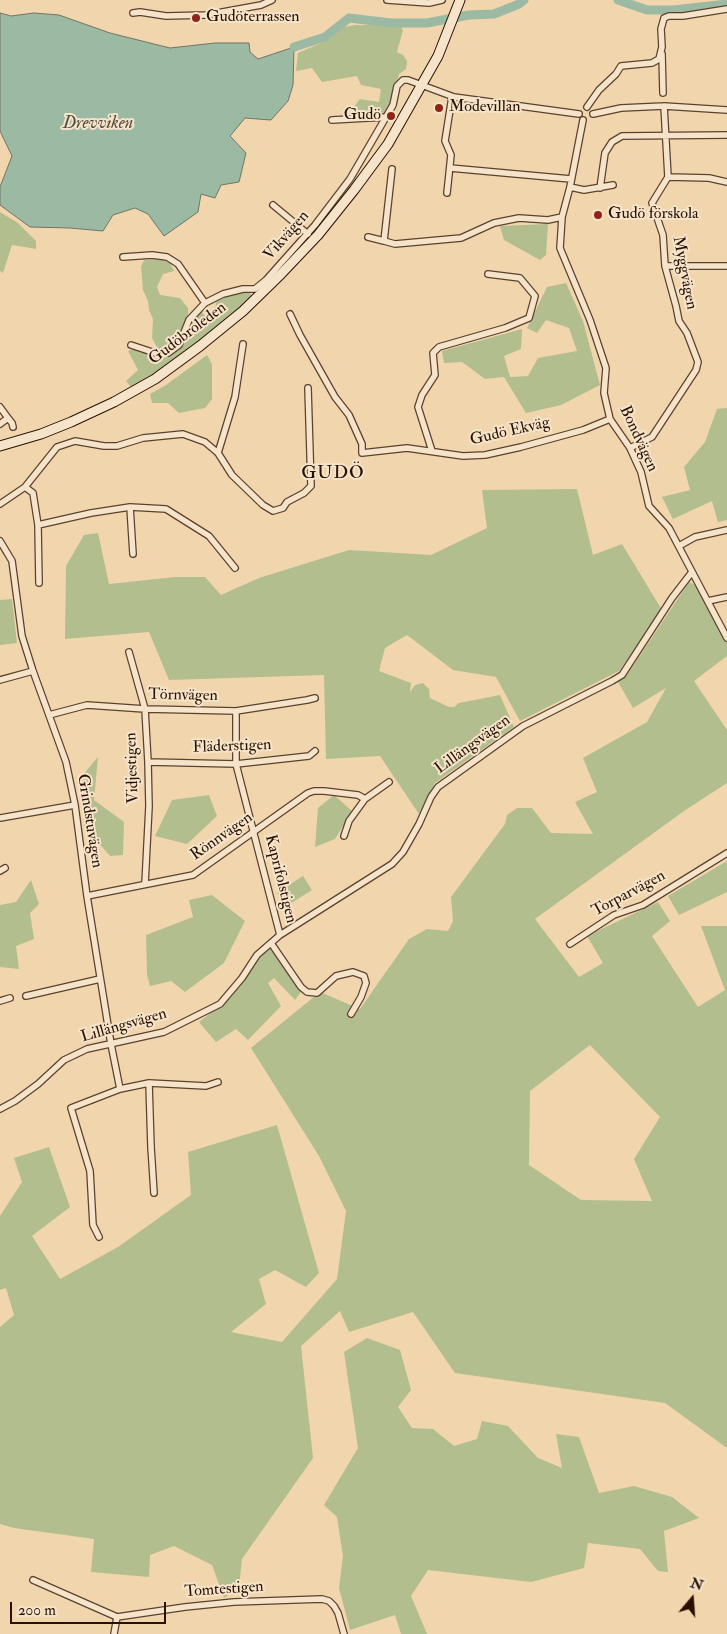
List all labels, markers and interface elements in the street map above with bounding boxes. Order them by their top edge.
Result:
place label: Gudöterrassen [206,8,300,28]
marker: Gudöterrassen [190,12,202,24]
place label: Modevillan [449,98,521,118]
marker: Modevillan [433,102,445,114]
place label: Gudö [344,106,381,126]
marker: Gudö [385,110,397,122]
water label: Drevviken [63,113,133,135]
place label: Gudö förskola [608,205,699,225]
street label: Vikvägen [260,207,314,265]
marker: Gudö förskola [592,209,604,221]
street label: Myggvägen [667,235,701,311]
street label: Gudöbroleden [145,299,231,369]
street label: Bondvägen [614,403,662,475]
street label: Gudö Ekväg [468,414,552,450]
district label: GUDÖ [301,463,365,485]
street label: Törnvägen [148,686,218,706]
street label: Lillängsvägen [432,711,514,779]
street label: Vidjestigen [122,732,144,804]
street label: Fläderstigen [192,736,272,758]
street label: Grindstuvägen [72,773,106,869]
street label: Rönnvägen [187,809,257,865]
street label: Kaprifolstigen [260,833,300,925]
street label: Torparvägen [589,867,669,921]
street label: Lillängsvägen [79,1005,169,1047]
north arrow [667,1574,717,1624]
text: N [688,1574,705,1594]
street label: Tomtestigen [184,1578,264,1602]
scale bar [12,1592,169,1624]
text: 200 m [18,1601,56,1620]

